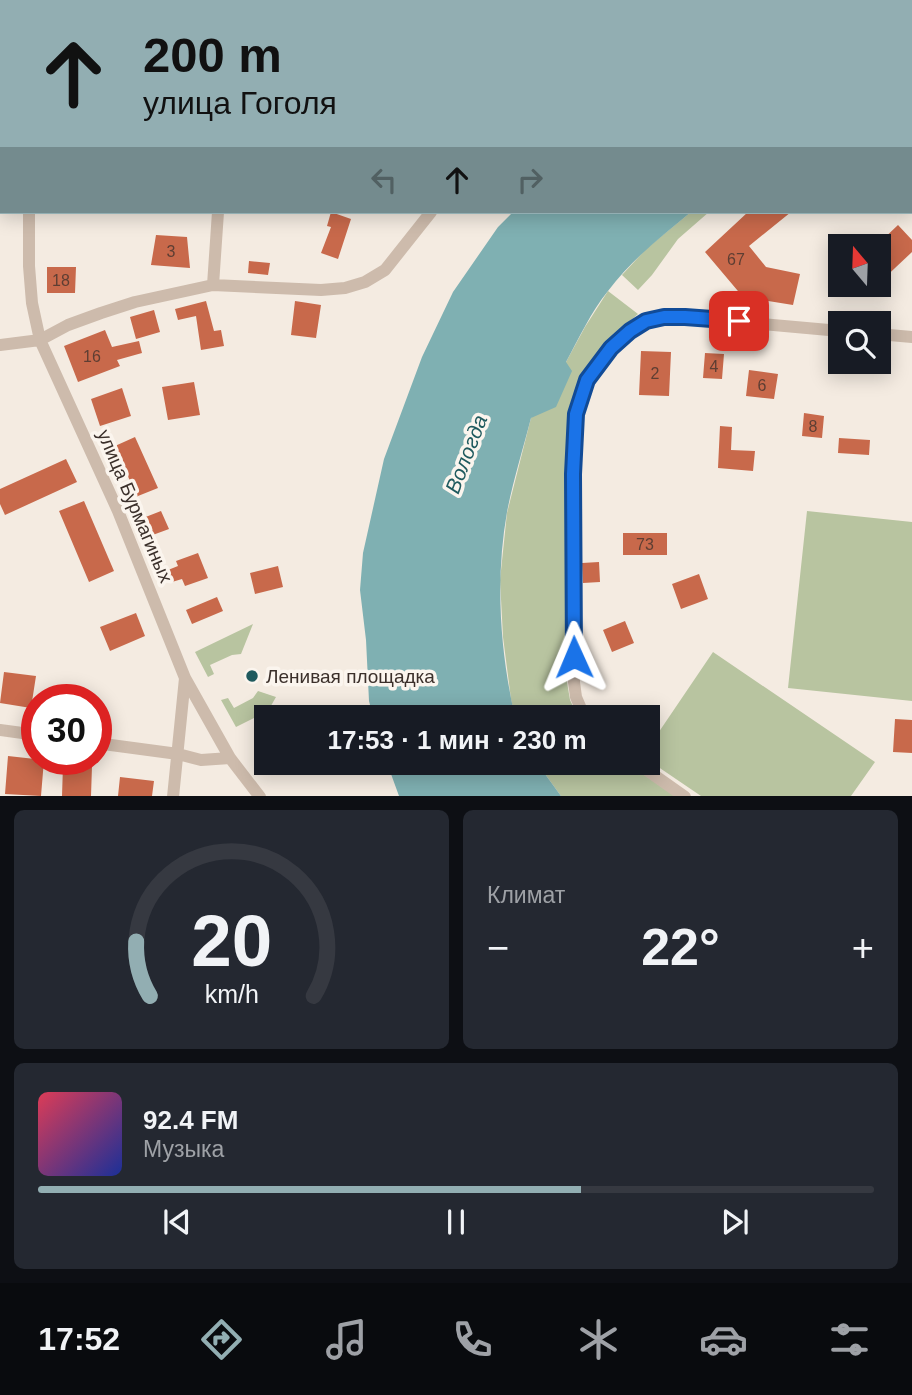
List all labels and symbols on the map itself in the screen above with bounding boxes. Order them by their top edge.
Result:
north arrow [828,234,891,298]
house number: 3 [167,243,176,260]
house number: 67 [727,251,745,268]
house number: 18 [52,272,70,289]
pin [709,291,769,351]
house number: 16 [83,348,101,365]
house number: 4 [710,358,719,375]
house number: 2 [651,365,660,382]
house number: 6 [758,377,767,394]
water label: Вологда [441,412,491,496]
house number: 8 [809,418,818,435]
street label: улица Бурмагиных [93,426,177,586]
house number: 73 [636,536,654,553]
position arrow [537,620,611,694]
place label: Ленивая площадка [266,666,435,687]
marker: Ленивая площадка [244,668,260,684]
speed limit sign: 30 [21,684,112,775]

